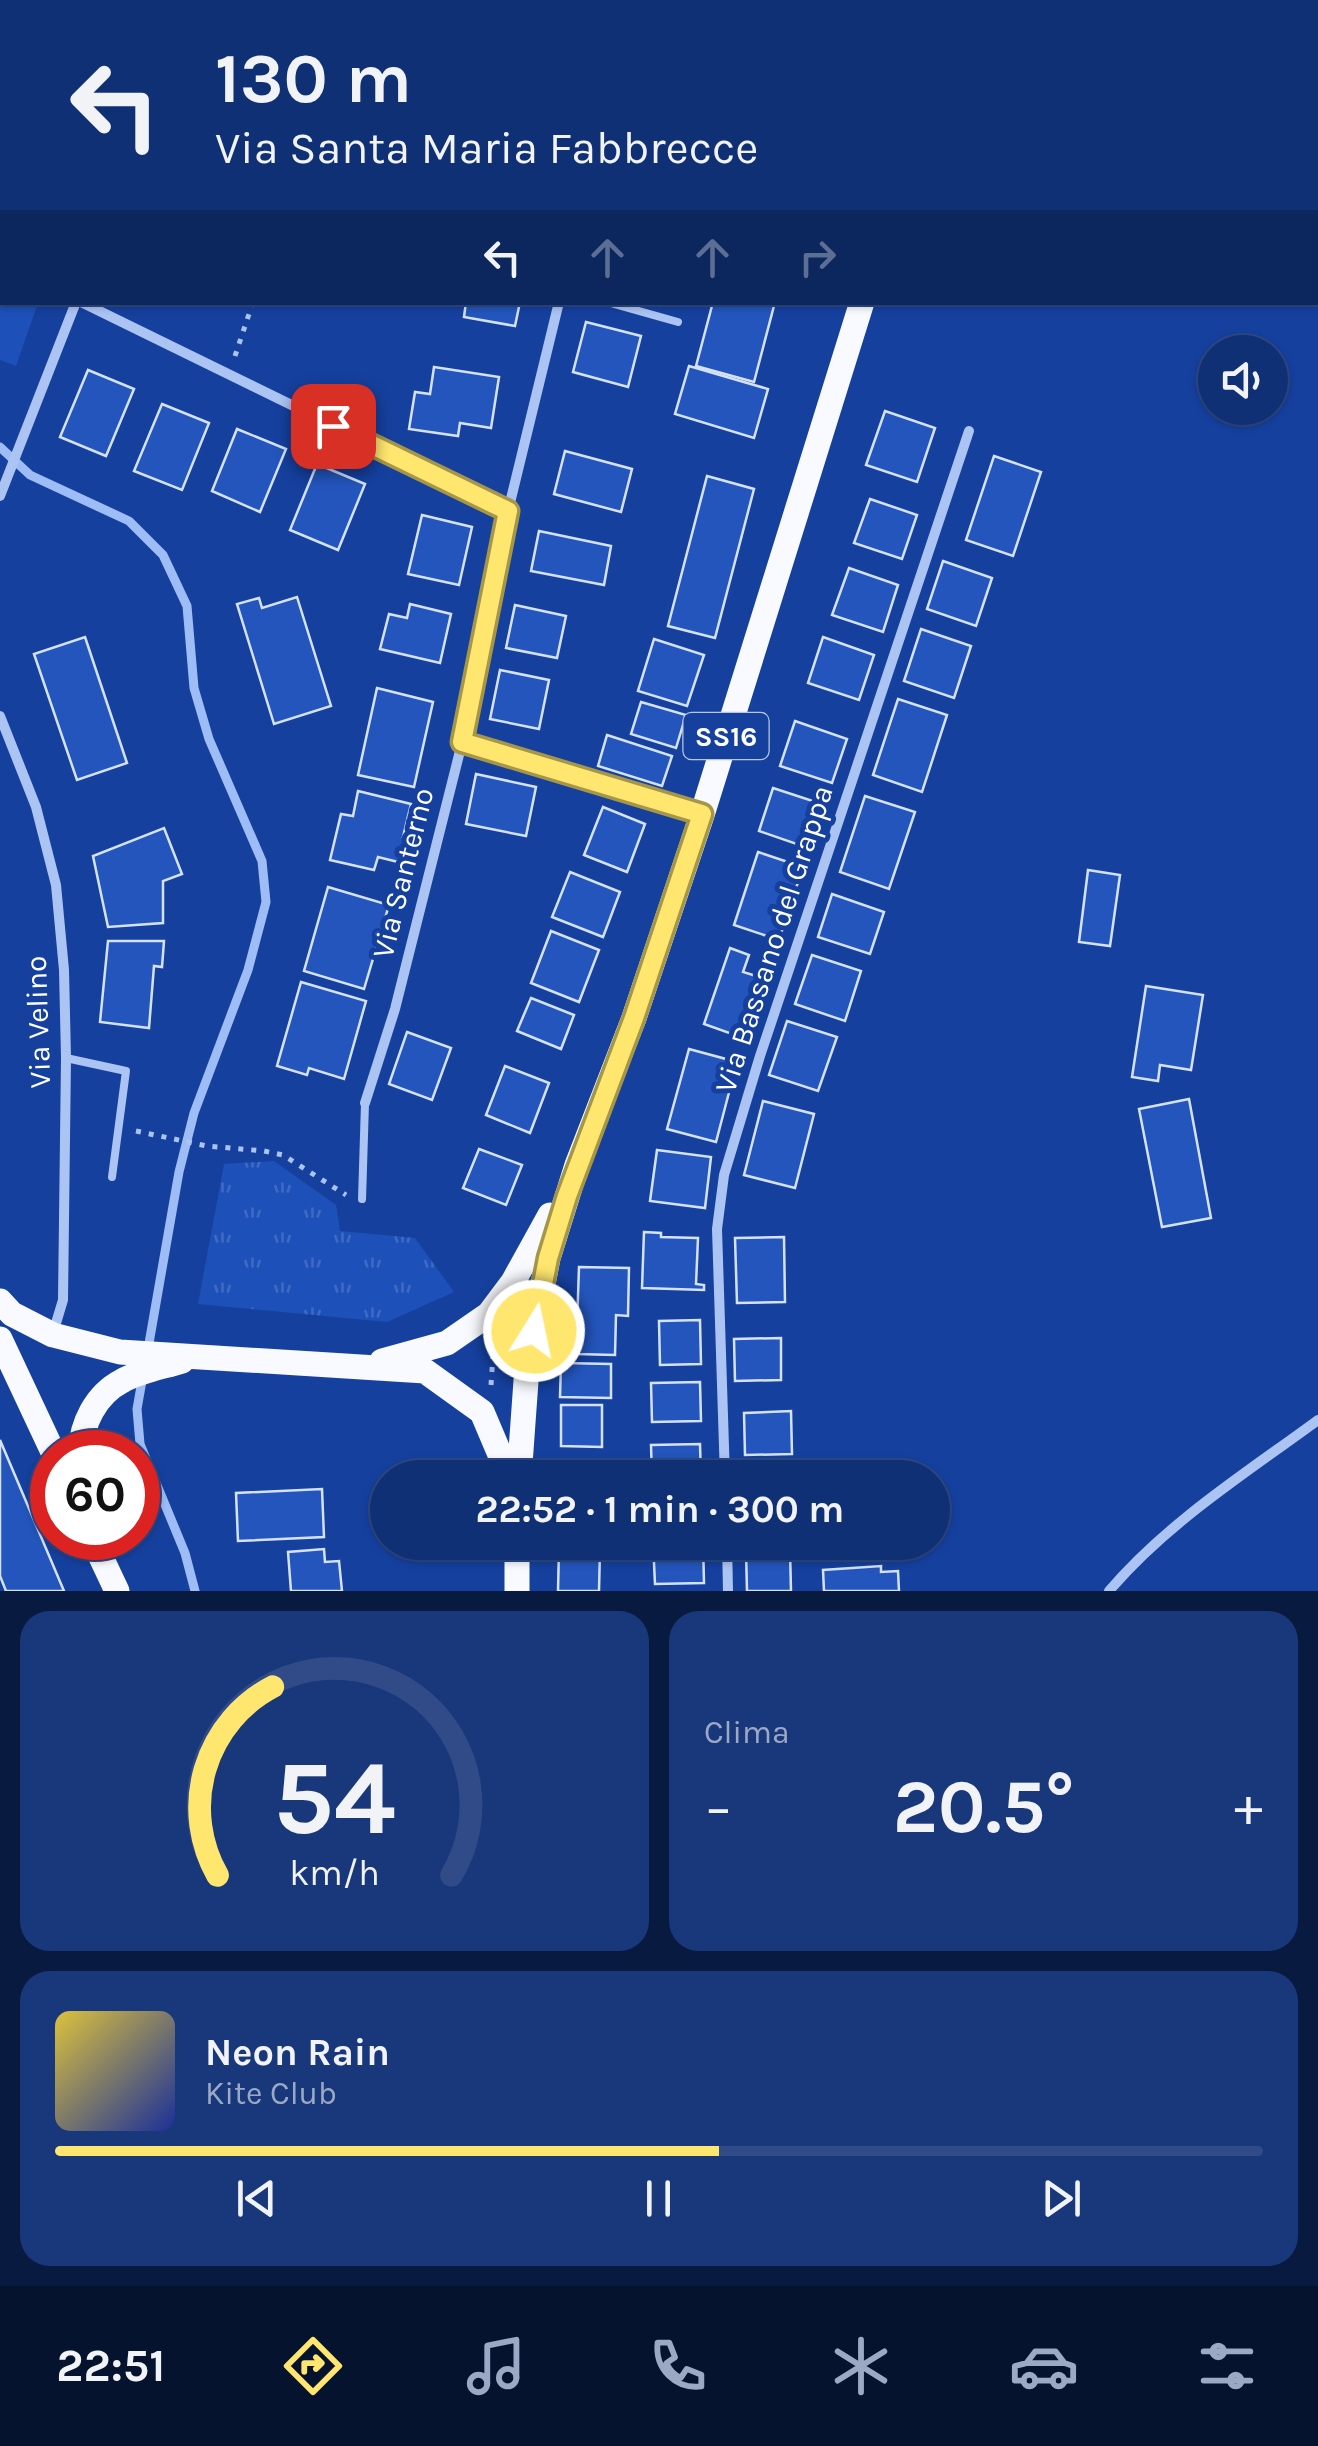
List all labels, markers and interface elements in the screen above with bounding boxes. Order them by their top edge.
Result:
text: 130 m [215,38,412,120]
icon: left [50,40,180,170]
text: Via Santa Maria Fabbrecce [215,122,758,174]
icon: left [475,230,530,285]
icon: ahead [580,230,635,285]
icon: ahead [685,230,740,285]
icon: right [790,230,845,285]
map controls [1198,335,1288,425]
button: sound [1198,335,1288,425]
pin [291,384,376,469]
icon: arrive [306,399,361,454]
road number: SS16 [684,713,768,759]
street label: Via Bassano del Grappa [707,781,841,1097]
street label: Via Santerno [364,784,442,962]
street label: Via Velino [18,955,58,1089]
position arrow [482,1279,586,1383]
speed limit sign: 60 [30,1430,160,1560]
text: 22:52 · 1 min · 300 m [476,1487,844,1532]
text: Clima [704,1714,790,1751]
text: 54 [273,1738,396,1859]
text: 20.5° [893,1763,1074,1851]
text: − [704,1775,733,1839]
text: + [1234,1775,1263,1839]
text: km/h [289,1852,380,1894]
text: Neon Rain [205,2030,390,2075]
text: Kite Club [205,2075,337,2112]
icon: previous [229,2171,284,2226]
icon: pause [631,2171,686,2226]
icon: next [1034,2171,1089,2226]
icon: directions [278,2331,348,2401]
icon: music [461,2331,531,2401]
icon: phone [643,2331,713,2401]
icon: climate [826,2331,896,2401]
icon: car [1009,2331,1079,2401]
icon: filters [1192,2331,1262,2401]
text: 22:51 [56,2340,165,2392]

